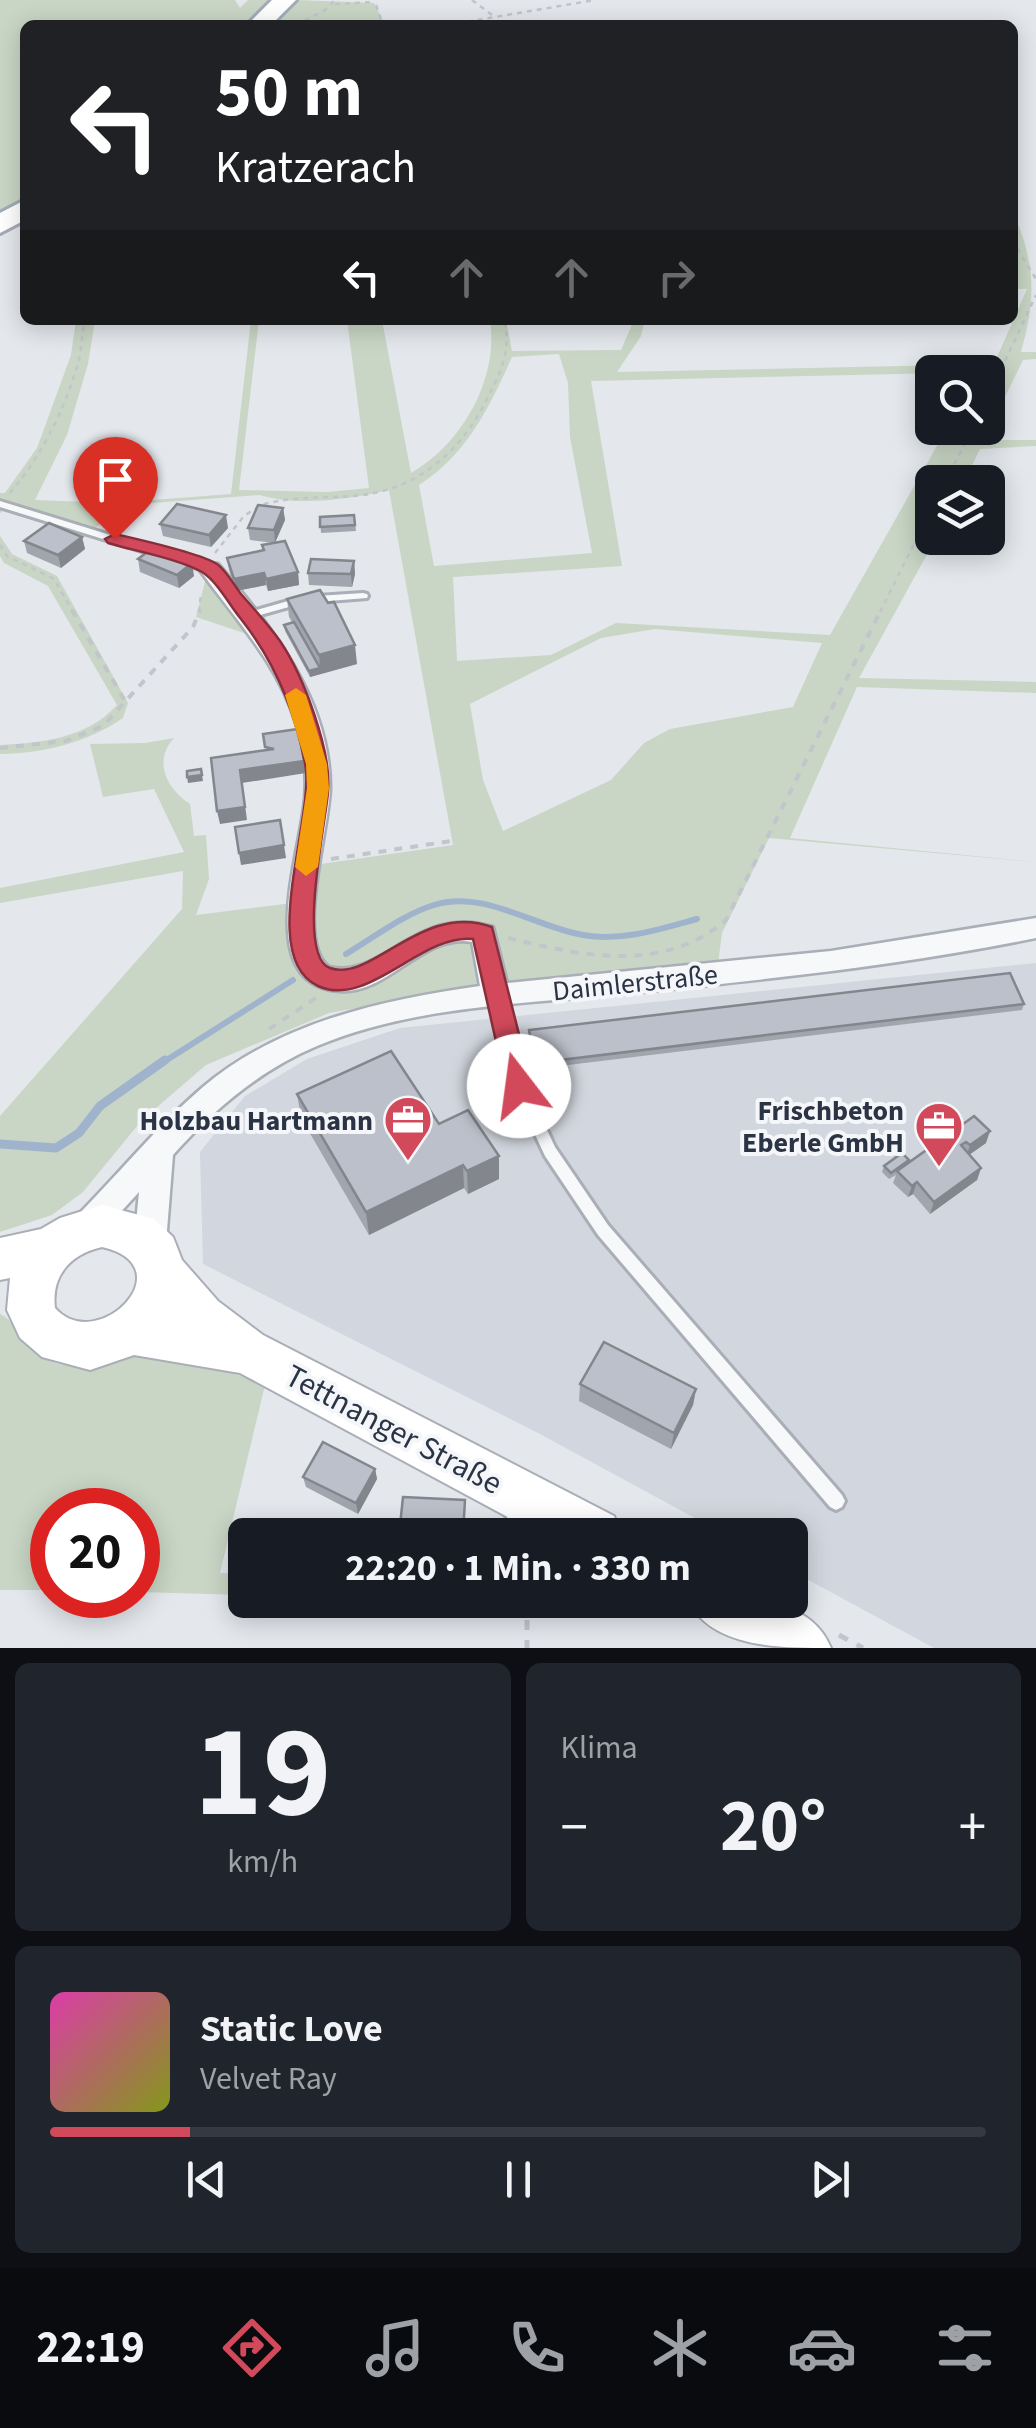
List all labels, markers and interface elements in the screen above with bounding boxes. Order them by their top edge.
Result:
text: 50 m [215,43,363,143]
icon: left [50,60,180,190]
text: Kratzerach [215,136,416,200]
icon: left [334,250,389,305]
icon: ahead [439,250,494,305]
icon: ahead [544,250,599,305]
icon: right [649,250,704,305]
map controls [915,355,1005,555]
button: search [915,355,1005,445]
pin [73,437,158,540]
icon: arrive [88,452,143,507]
button: layers [915,465,1005,555]
street label: Daimlerstraße [551,954,720,1012]
position arrow [467,1034,571,1138]
place label: Frischbeton Eberle GmbH [742,1091,904,1163]
office icon: Holzbau Hartmann [382,1094,434,1162]
office icon: Frischbeton Eberle GmbH [913,1100,965,1168]
place label: Holzbau Hartmann [139,1101,373,1141]
street label: Tettnanger Straße [277,1353,510,1506]
speed limit sign: 20 [30,1488,160,1618]
text: 22:20 · 1 Min. · 330 m [345,1541,691,1595]
text: 19 [194,1681,331,1866]
text: Klima [561,1725,638,1771]
text: 20° [720,1773,827,1880]
text: − [561,1789,588,1867]
text: + [959,1789,986,1867]
text: km/h [227,1839,298,1885]
text: Static Love [200,2002,383,2056]
text: Velvet Ray [200,2056,337,2102]
icon: previous [179,2152,234,2207]
icon: pause [491,2152,546,2207]
icon: next [803,2152,858,2207]
icon: directions [217,2313,287,2383]
icon: music [360,2313,430,2383]
icon: phone [502,2313,572,2383]
icon: climate [645,2313,715,2383]
icon: car [787,2313,857,2383]
icon: filters [930,2313,1000,2383]
text: 22:19 [36,2316,145,2380]

